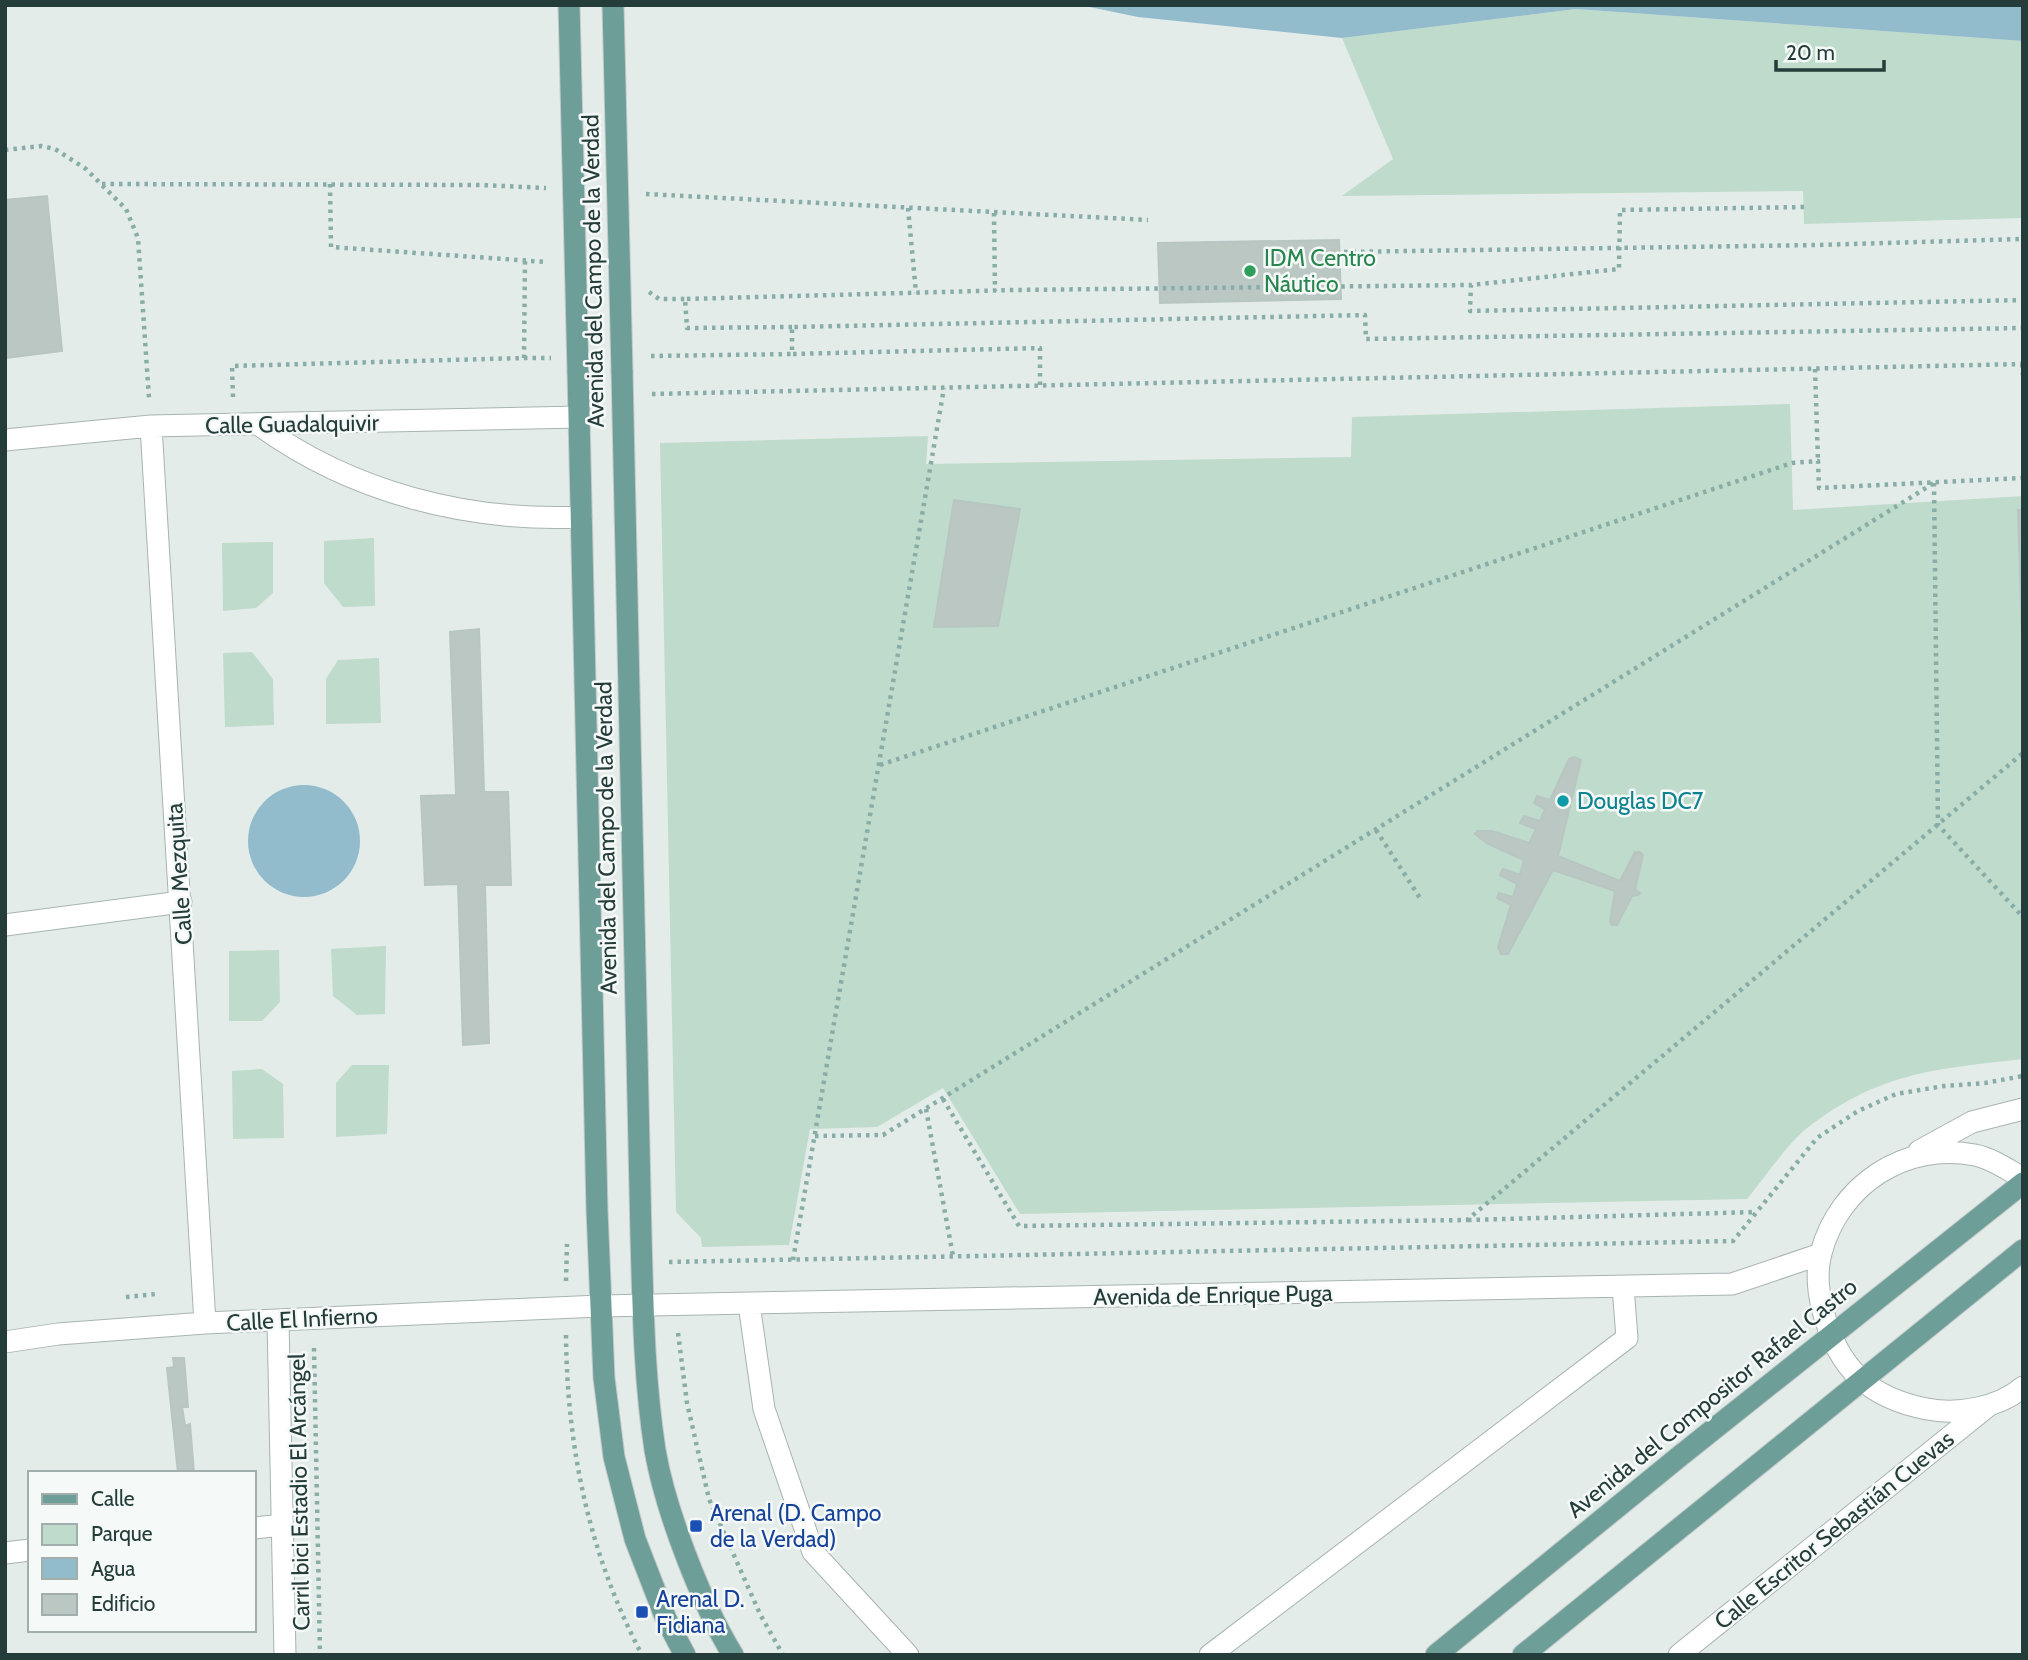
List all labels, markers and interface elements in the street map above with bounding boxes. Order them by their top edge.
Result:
scale bar [1776,28,1884,72]
text: 20 m [1786,40,1835,65]
street label: Avenida del Campo de la Verdad [576,114,610,428]
place label: IDM Centro Náutico [1264,244,1376,298]
marker: IDM Centro Náutico [1242,263,1258,279]
street label: Calle Guadalquivir [205,408,380,440]
street label: Avenida del Campo de la Verdad [589,681,623,995]
place label: Douglas DC7 [1577,787,1704,815]
marker: Douglas DC7 [1555,793,1571,809]
street label: Calle Mezquita [160,802,198,946]
street label: Avenida del Compositor Rafael Castro [1561,1272,1863,1524]
street label: Avenida de Enrique Puga [1093,1279,1333,1311]
street label: Calle El Infierno [226,1301,378,1337]
street label: Carril bici Estadio El Arcángel [283,1353,315,1631]
street label: Calle Escritor Sebastián Cuevas [1709,1425,1959,1635]
legend [28,1471,256,1632]
text: Calle [91,1486,135,1511]
place label: Arenal (D. Campo de la Verdad) [710,1499,882,1553]
marker: Arenal (D. Campo de la Verdad) [688,1518,704,1534]
text: Parque [91,1521,153,1546]
text: Agua [91,1556,135,1581]
place label: Arenal D. Fidiana [656,1585,745,1639]
text: Edificio [91,1591,155,1616]
marker: Arenal D. Fidiana [634,1604,650,1620]

